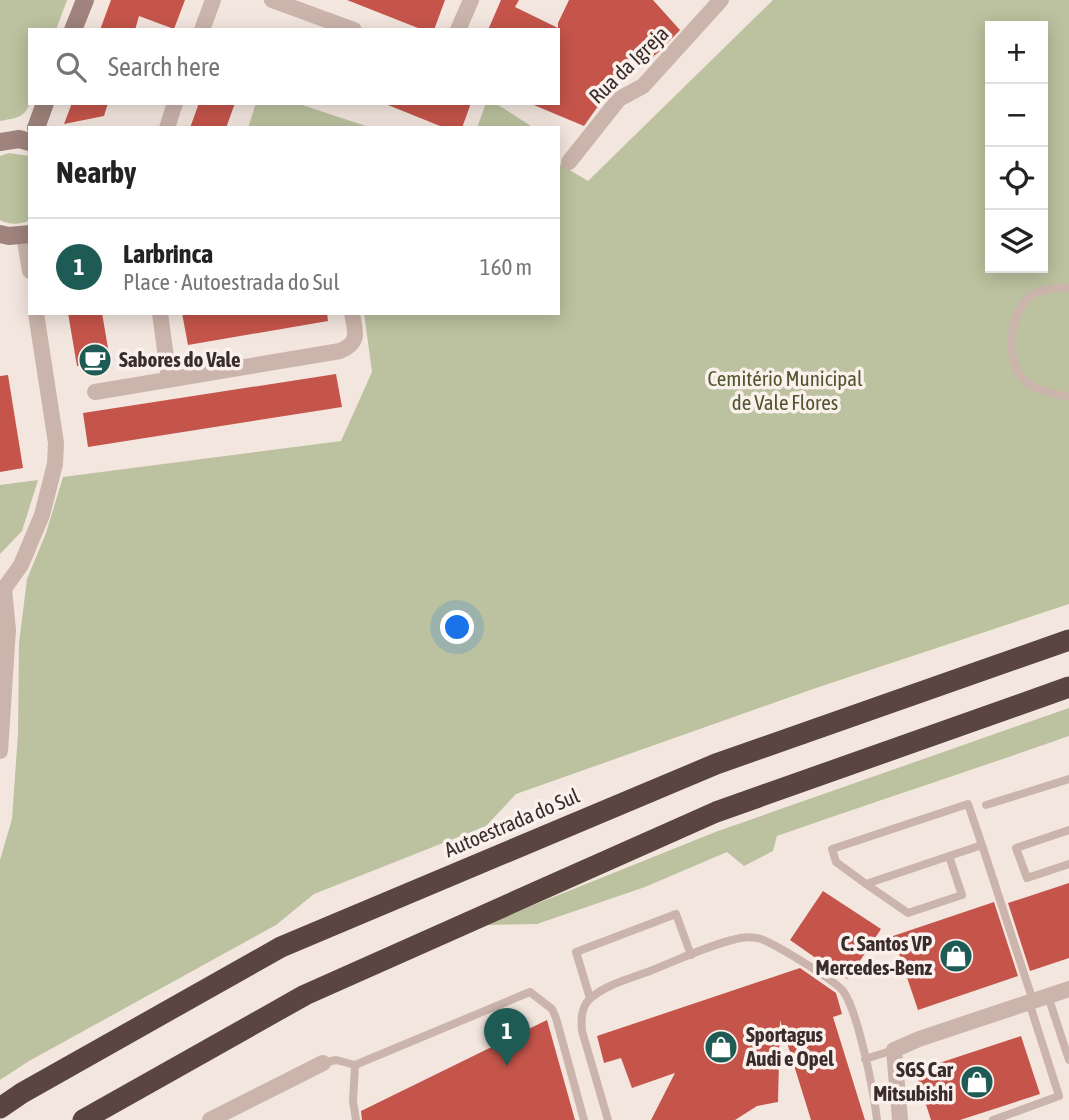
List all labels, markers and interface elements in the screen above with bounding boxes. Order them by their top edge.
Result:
street label: Rua da Igreja [584,21,673,108]
map controls [985,21,1048,273]
button: + [985,21,1048,84]
search box [28,28,560,105]
icon: search [52,48,90,86]
text: Search here [108,52,220,82]
button: − [985,84,1048,147]
button: locate [985,147,1048,210]
text: Nearby [56,155,136,189]
button: layers [985,210,1048,273]
text: Larbrinca [123,239,213,269]
text: 1 [74,254,84,280]
text: 160 m [480,254,532,280]
text: Place · Autoestrada do Sul [123,269,340,295]
cafe icon: Sabores do Vale [76,341,114,379]
place label: Sabores do Vale [119,347,240,371]
park label: Cemitério Municipal de Vale Flores [707,366,863,414]
your location [440,610,474,644]
street label: Autoestrada do Sul [440,783,583,861]
place label: C. Santos VP Mercedes-Benz [816,931,933,979]
shop icon: C. Santos VP Mercedes-Benz [937,937,975,975]
pin: 1 [484,1008,530,1066]
place label: Sportagus Audi e Opel [745,1022,834,1070]
shop icon: Sportagus Audi e Opel [702,1028,740,1066]
place label: SGS Car Mitsubishi [873,1057,954,1105]
shop icon: SGS Car Mitsubishi [958,1063,996,1101]

